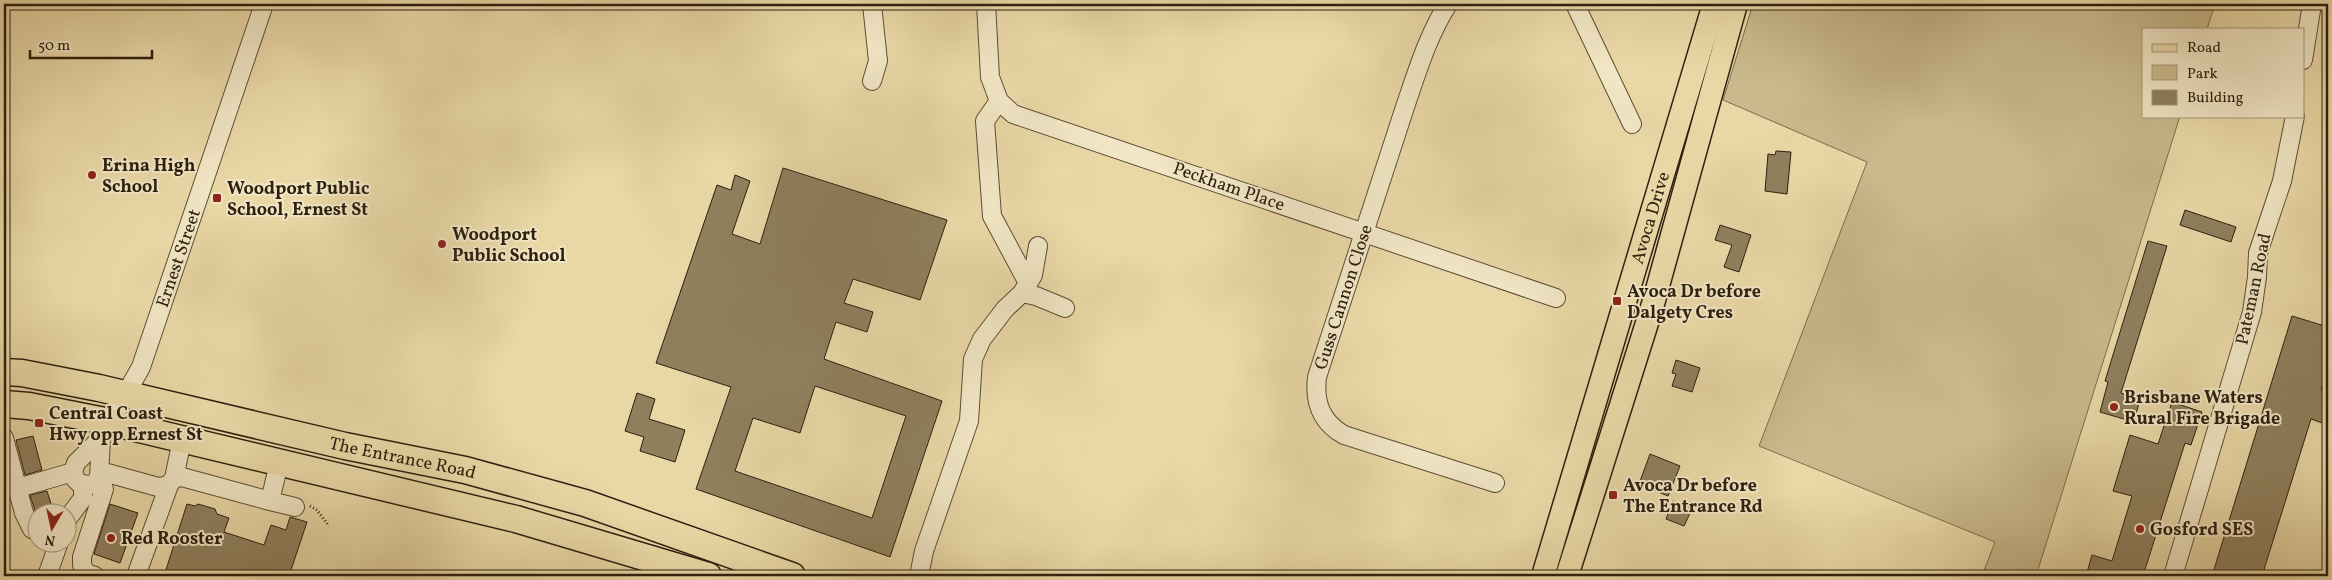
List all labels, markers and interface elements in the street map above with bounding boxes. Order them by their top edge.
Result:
scale bar [30,28,152,60]
legend [2142,28,2304,118]
text: 50 m [38,36,70,57]
text: Road [2187,38,2221,59]
text: Park [2187,64,2218,85]
text: Building [2187,88,2244,109]
place label: Erina High School [102,154,196,200]
street label: Peckham Place [1169,157,1288,218]
marker: Erina High School [86,169,98,181]
street label: Avoca Drive [1626,169,1677,267]
place label: Woodport Public School, Ernest St [227,177,369,223]
marker: Woodport Public School, Ernest St [211,192,223,204]
street label: Ernest Street [151,206,208,311]
street label: Guss Cannon Close [1309,222,1380,373]
place label: Woodport Public School [452,223,566,269]
street label: Pateman Road [2230,231,2279,348]
marker: Woodport Public School [436,238,448,250]
place label: Avoca Dr before Dalgety Cres [1627,280,1761,326]
marker: Avoca Dr before Dalgety Cres [1611,295,1623,307]
place label: Brisbane Waters Rural Fire Brigade [2124,386,2280,432]
marker: Brisbane Waters Rural Fire Brigade [2108,401,2120,413]
place label: Central Coast Hwy opp Ernest St [49,402,203,448]
marker: Central Coast Hwy opp Ernest St [33,417,45,429]
street label: The Entrance Road [326,432,478,486]
place label: Avoca Dr before The Entrance Rd [1623,474,1763,520]
marker: Avoca Dr before The Entrance Rd [1607,489,1619,501]
north arrow [28,502,78,552]
place label: Gosford SES [2150,518,2253,543]
marker: Gosford SES [2134,523,2146,535]
place label: Red Rooster [121,527,223,552]
text: N [44,529,57,550]
marker: Red Rooster [105,532,117,544]

